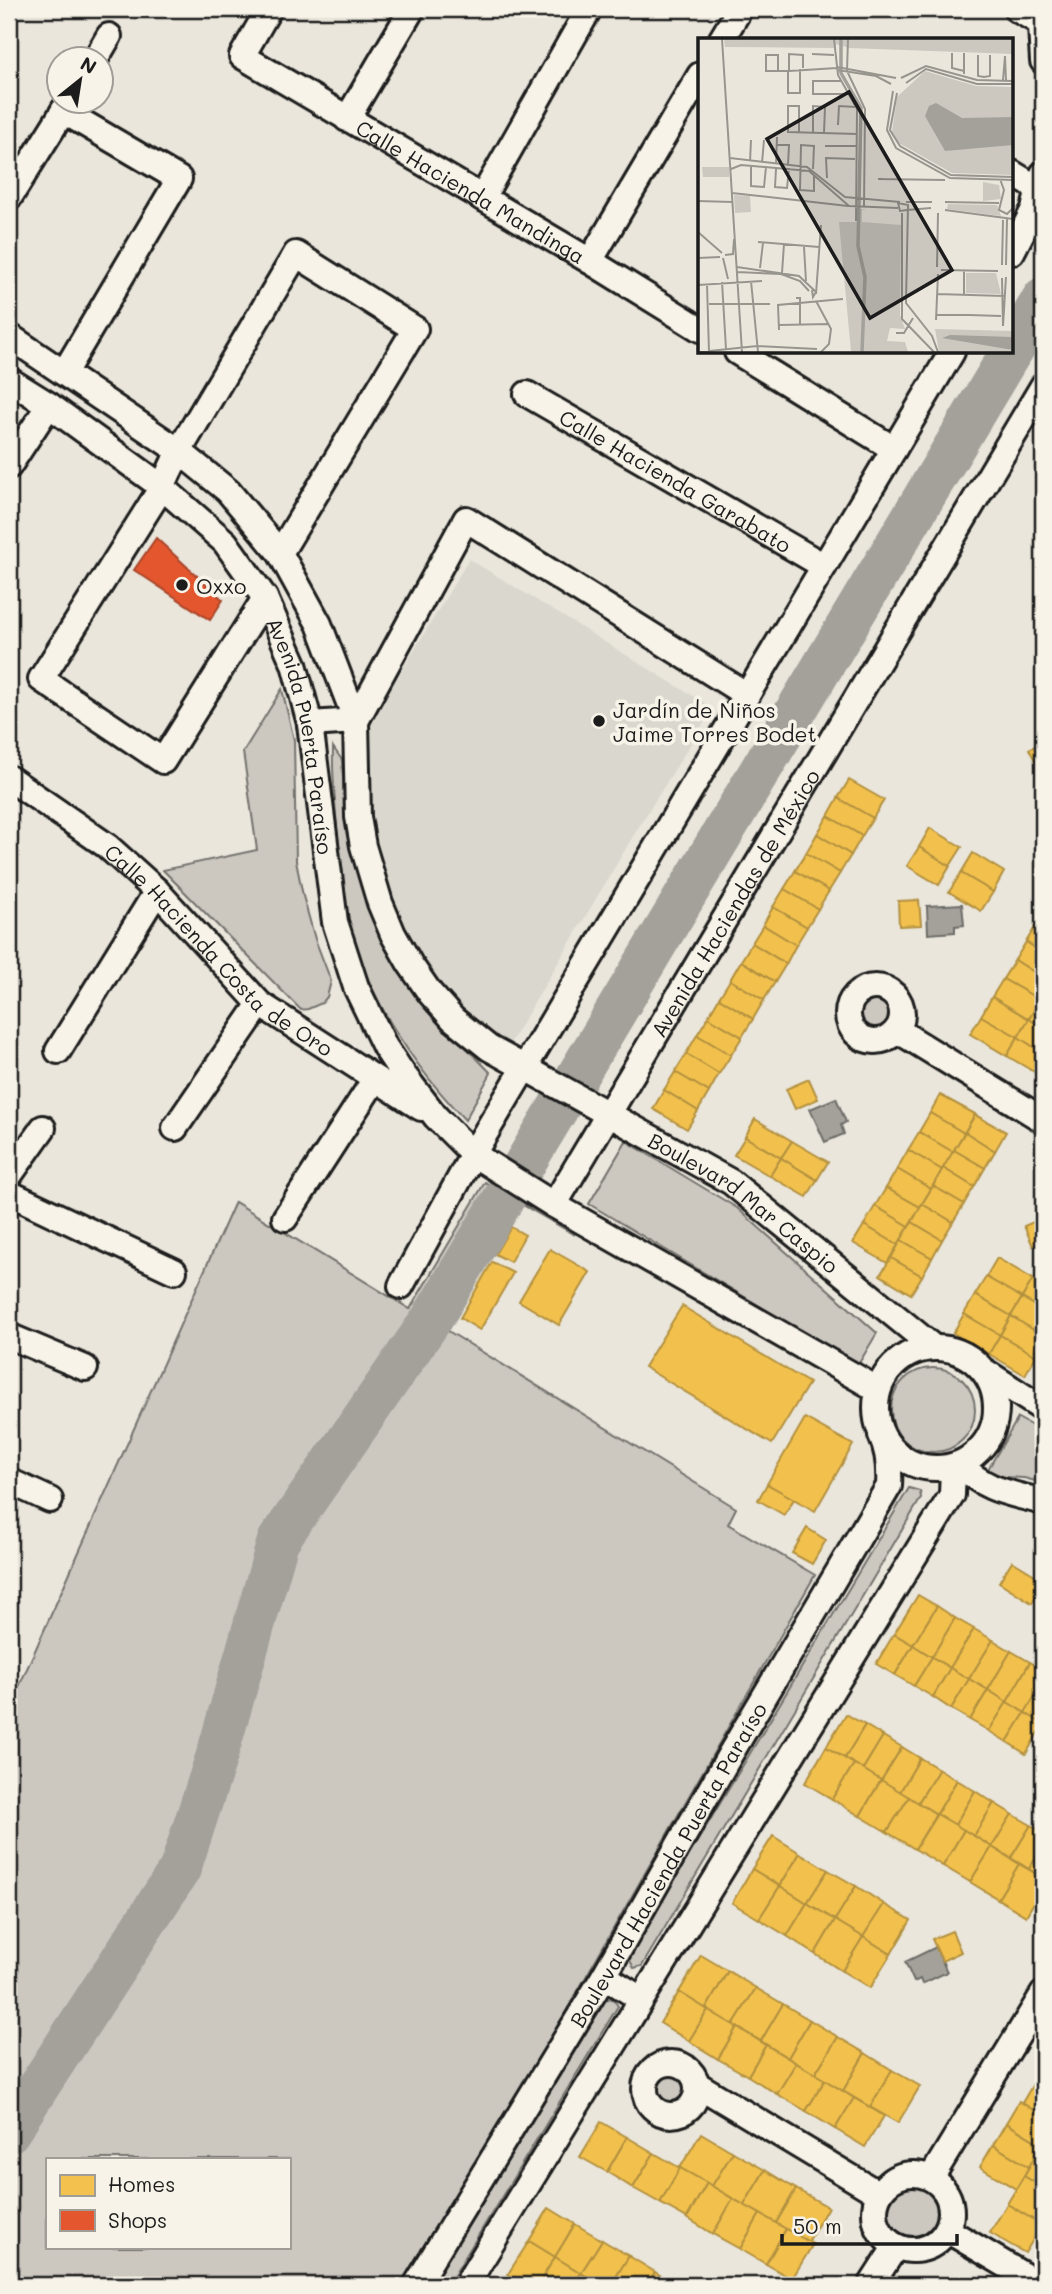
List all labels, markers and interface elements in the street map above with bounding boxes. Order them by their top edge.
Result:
inset map [698,38,1014,354]
north arrow [46,46,116,116]
text: N [76,50,101,79]
street label: Calle Hacienda Mandinga [352,113,590,269]
street label: Calle Hacienda Garabato [555,402,797,558]
place label: Oxxo [196,572,246,599]
marker: Oxxo [174,577,190,593]
street label: Avenida Puerta Paraíso [261,613,340,856]
place label: Jardín de Niños Jaime Torres Bodet [613,696,817,747]
marker: Jardín de Niños Jaime Torres Bodet [591,713,607,729]
street label: Avenida Haciendas de México [644,764,825,1042]
street label: Calle Hacienda Costa de Oro [100,838,339,1061]
street label: Boulevard Mar Caspio [644,1126,845,1278]
street label: Boulevard Hacienda Puerta Paraíso [563,1697,772,2032]
legend [46,2158,290,2248]
text: Homes [108,2170,175,2197]
scale bar [782,2203,958,2247]
text: Shops [108,2206,167,2233]
text: 50 m [793,2212,842,2239]

